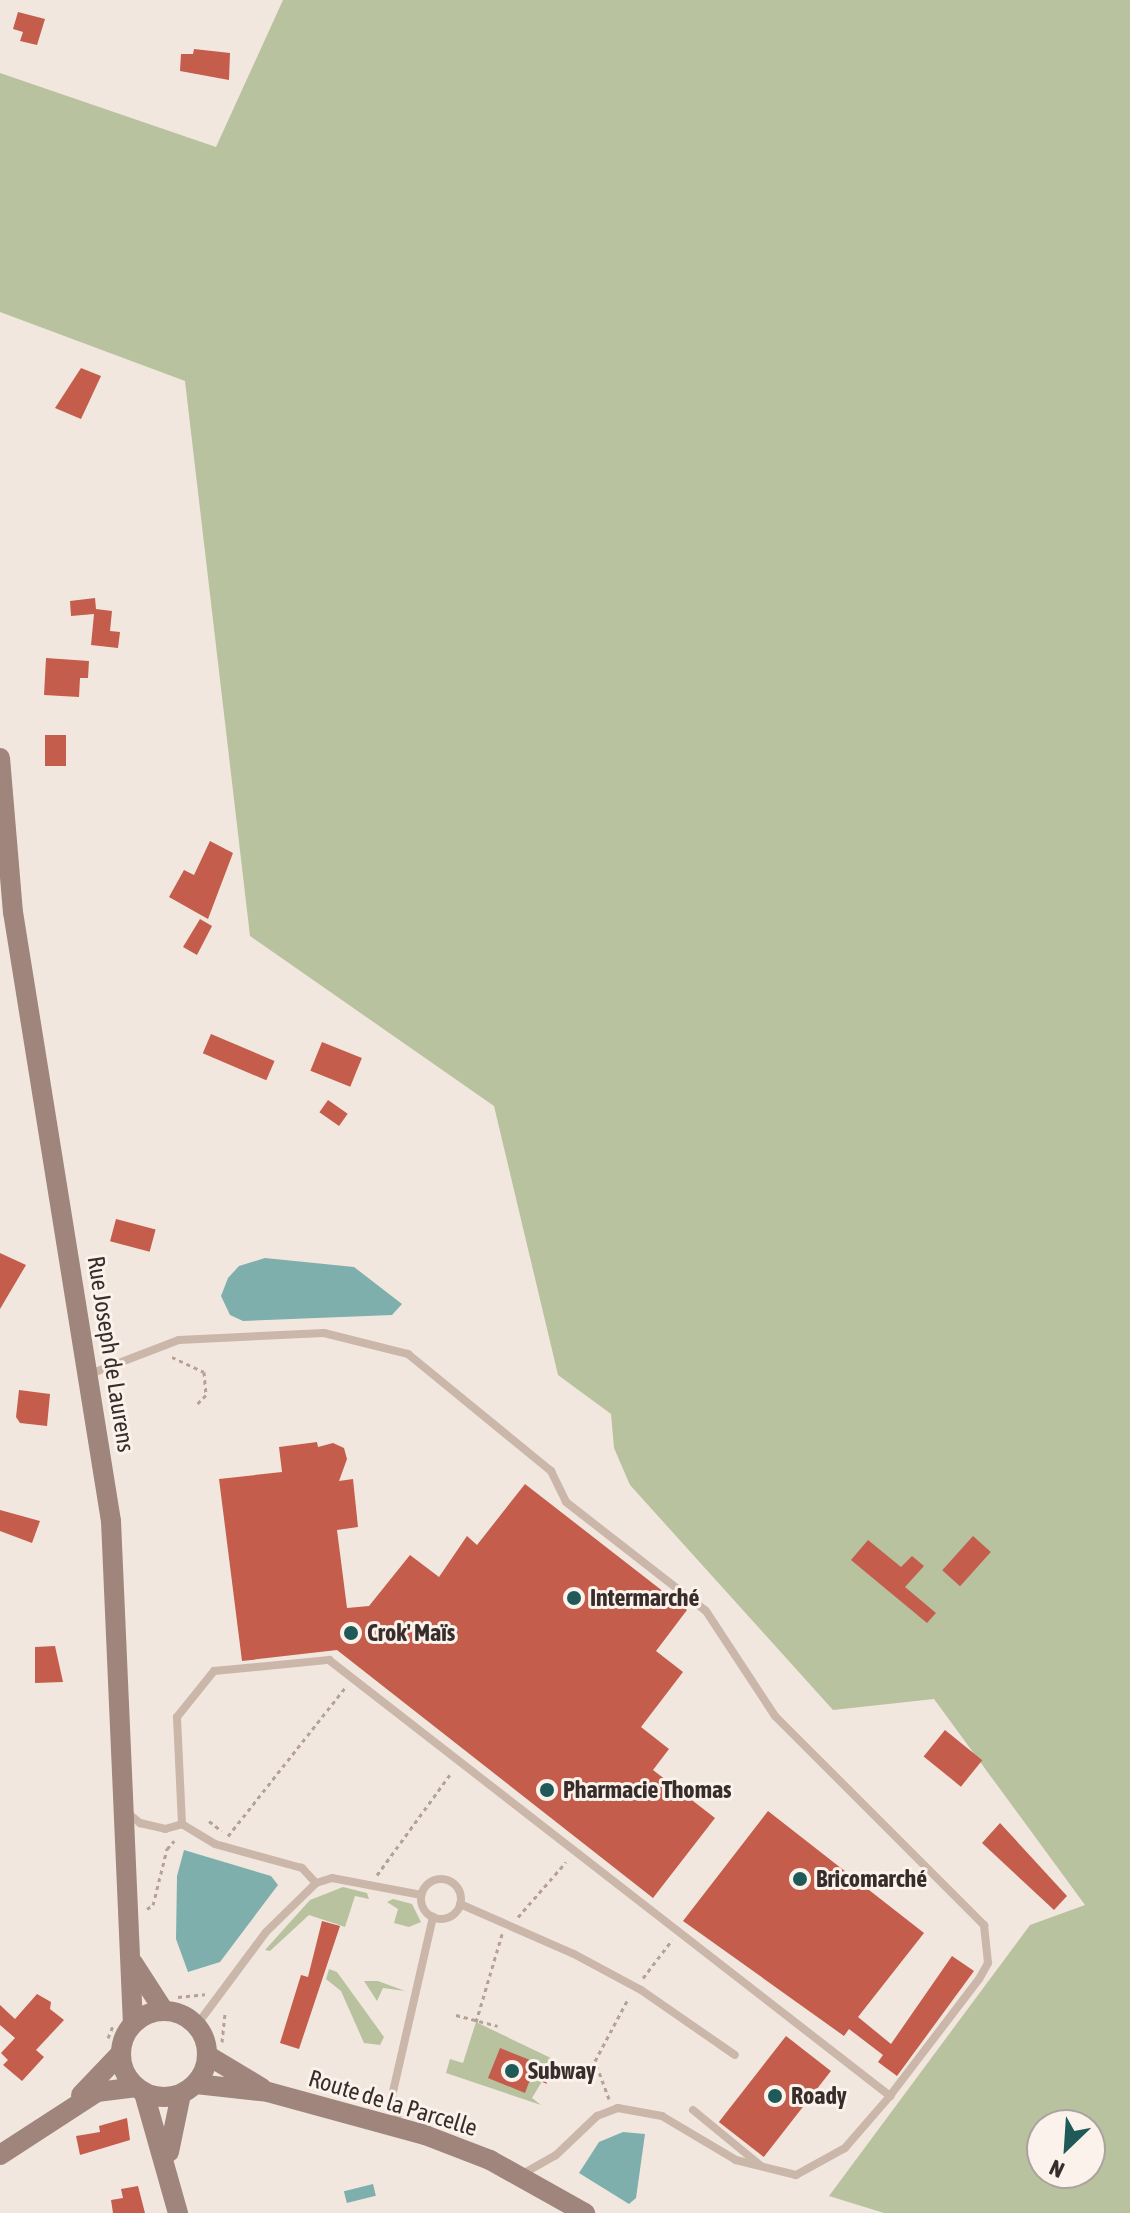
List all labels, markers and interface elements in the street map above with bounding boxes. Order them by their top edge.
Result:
street label: Rue Joseph de Laurens [81,1254,141,1454]
place label: Intermarché [590,1584,699,1612]
marker: Intermarché [565,1589,583,1607]
place label: Crok' Maïs [367,1619,455,1647]
marker: Crok' Maïs [342,1624,360,1642]
place label: Pharmacie Thomas [563,1776,732,1804]
marker: Pharmacie Thomas [538,1781,556,1799]
place label: Bricomarché [816,1865,927,1893]
marker: Bricomarché [791,1870,809,1888]
place label: Subway [528,2057,596,2085]
marker: Subway [503,2062,521,2080]
street label: Route de la Parcelle [305,2064,481,2142]
place label: Roady [791,2082,847,2110]
marker: Roady [766,2087,784,2105]
north arrow [1026,2109,1106,2189]
text: N [1045,2154,1068,2183]

